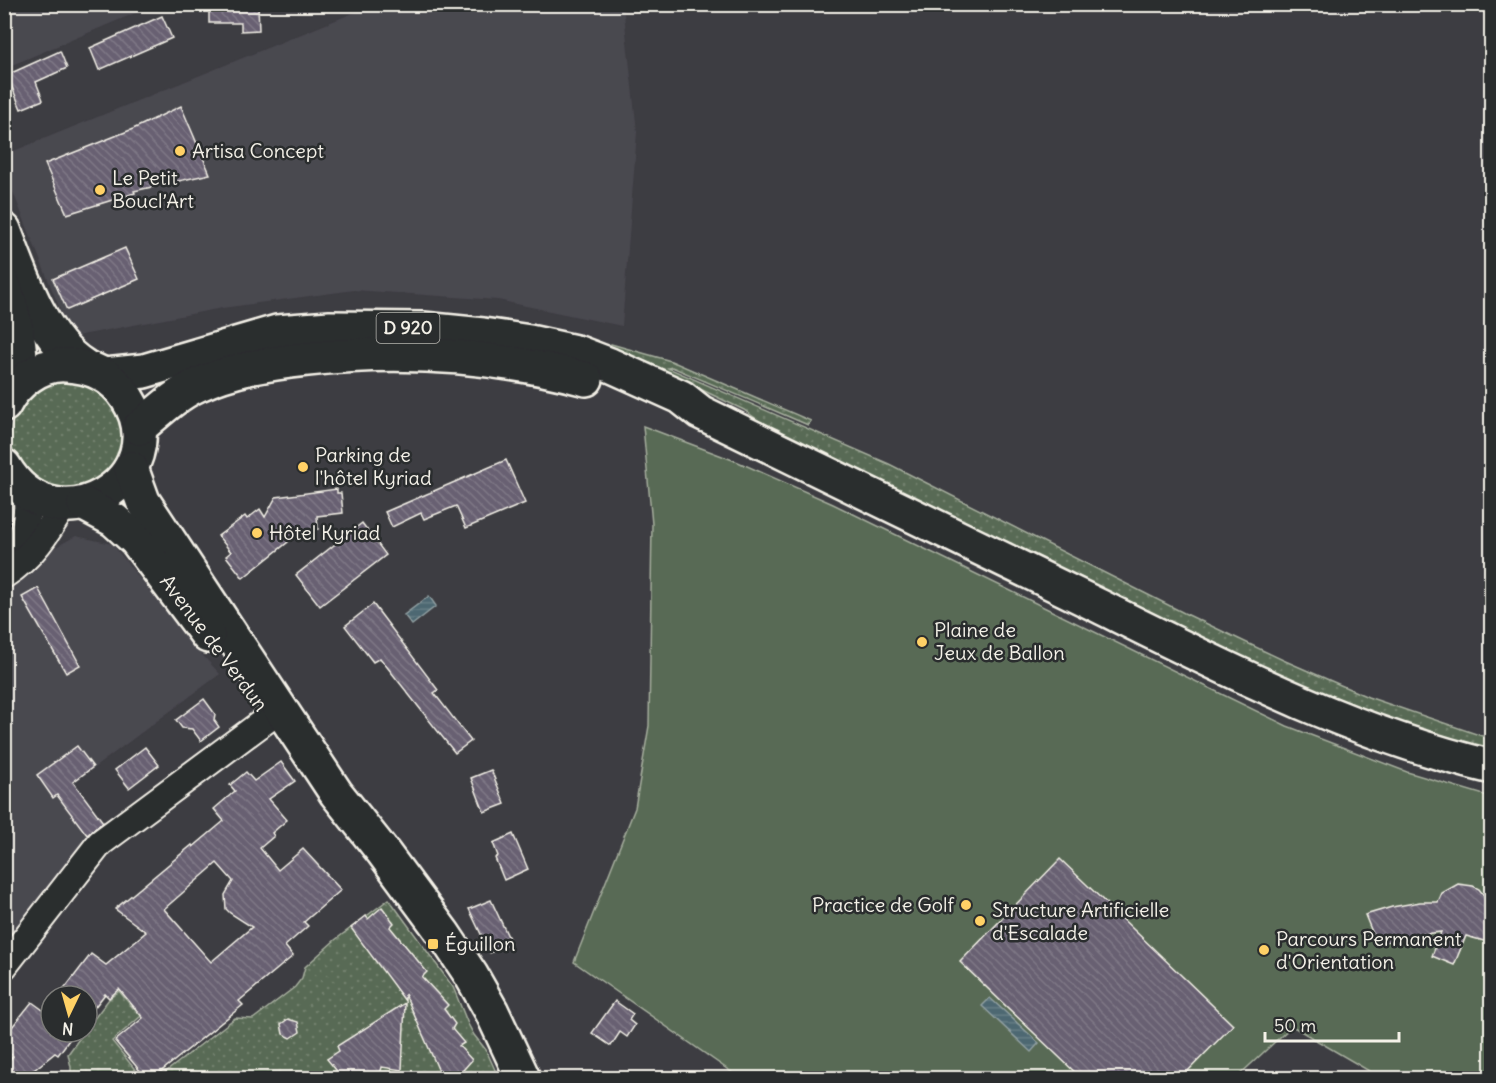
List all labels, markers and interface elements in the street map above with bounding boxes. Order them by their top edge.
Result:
place label: Artisa Concept [192,138,324,163]
marker: Artisa Concept [173,144,187,158]
place label: Le Petit Boucl’Art [112,165,194,213]
marker: Le Petit Boucl’Art [93,183,107,197]
road number: D 920 [376,313,440,343]
place label: Parking de l'hôtel Kyriad [315,442,432,490]
marker: Parking de l'hôtel Kyriad [296,460,310,474]
place label: Hôtel Kyriad [269,520,380,545]
marker: Hôtel Kyriad [250,526,264,540]
street label: Avenue de Verdun [155,570,274,716]
place label: Plaine de Jeux de Ballon [934,617,1065,665]
marker: Plaine de Jeux de Ballon [915,635,929,649]
place label: Practice de Golf [812,892,954,917]
place label: Structure Artificielle d'Escalade [992,897,1169,945]
marker: Practice de Golf [959,898,973,912]
marker: Structure Artificielle d'Escalade [973,914,987,928]
place label: Parcours Permanent d'Orientation [1276,926,1462,974]
place label: Éguillon [445,931,516,956]
marker: Éguillon [426,937,440,951]
marker: Parcours Permanent d'Orientation [1257,943,1271,957]
north arrow [39,984,99,1044]
scale bar [1265,1005,1398,1043]
text: 50 m [1274,1014,1316,1037]
text: N [61,1018,74,1039]

